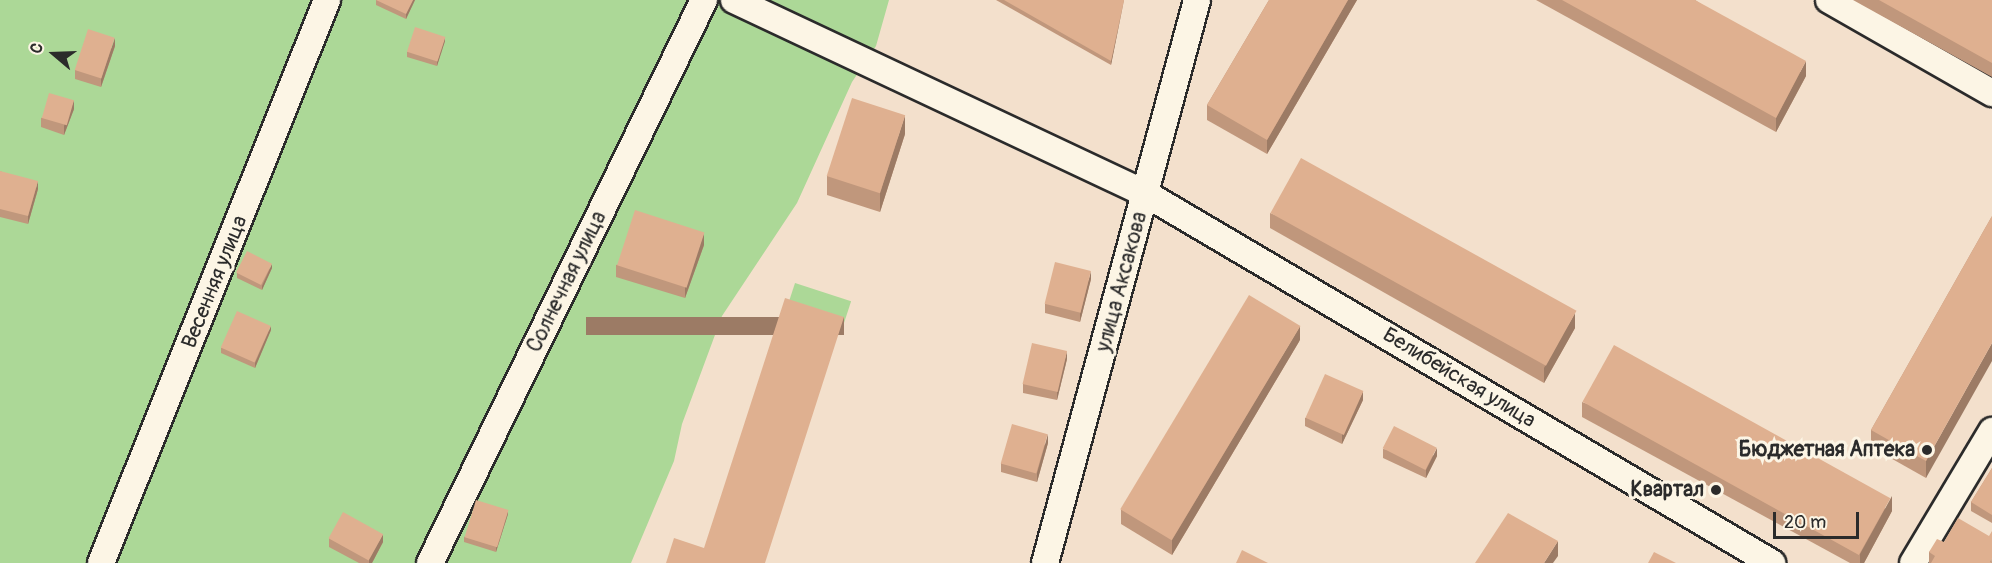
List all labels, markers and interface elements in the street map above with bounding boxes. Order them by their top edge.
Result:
north arrow [24,24,84,84]
text: С [26,40,48,56]
street label: Солнечная улица [522,207,612,357]
street label: улица Аксакова [1091,209,1153,355]
street label: Весенняя улица [177,212,253,352]
street label: Белибейская улица [1378,322,1540,434]
place label: Бюджетная Аптека [1739,437,1915,463]
marker: Бюджетная Аптека [1920,443,1934,457]
place label: Квартал [1631,477,1704,503]
marker: Квартал [1709,483,1723,497]
scale bar [1776,500,1862,538]
text: 20 m [1784,511,1826,534]

